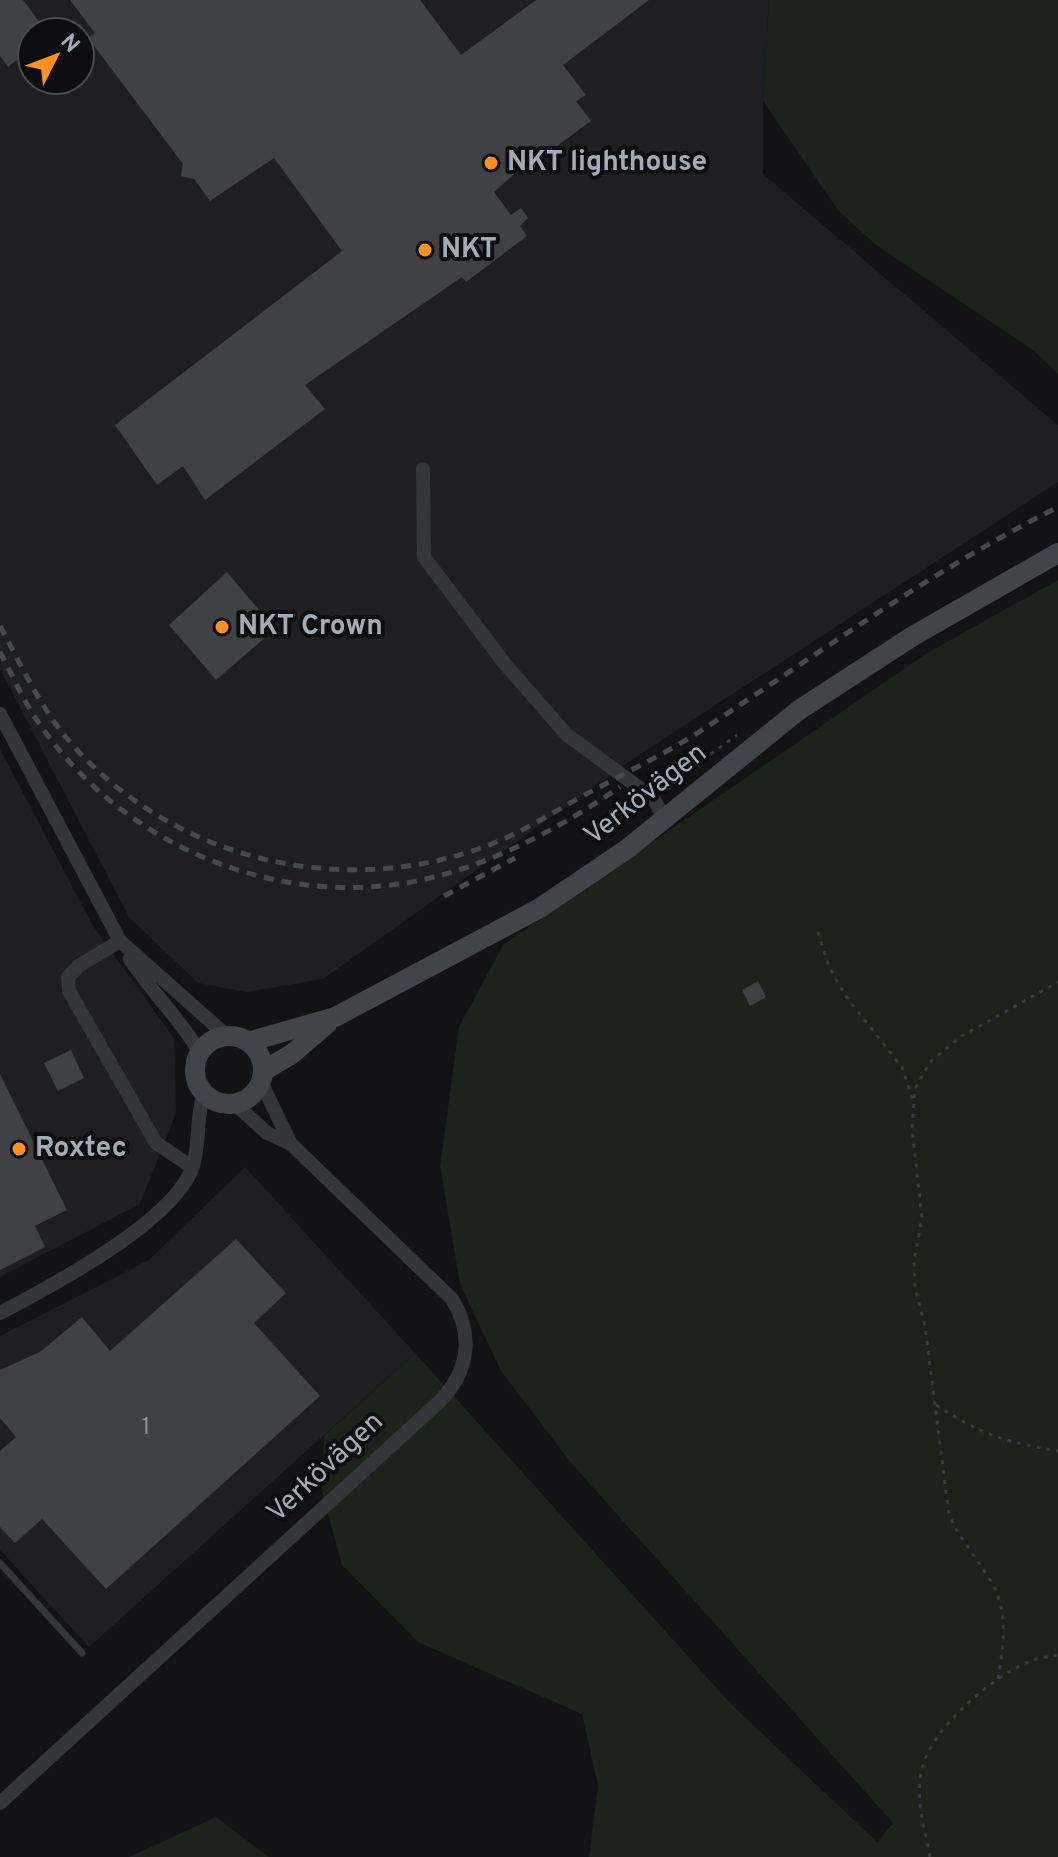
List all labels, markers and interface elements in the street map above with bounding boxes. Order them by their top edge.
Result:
north arrow [16,16,96,96]
text: N [54,29,84,59]
place label: NKT lighthouse [507,145,707,181]
marker: NKT lighthouse [482,154,500,172]
place label: NKT [441,232,497,268]
marker: NKT [416,241,434,259]
place label: NKT Crown [238,609,383,645]
marker: NKT Crown [213,618,231,636]
street label: Verkövägen [577,736,715,854]
place label: Roxtec [35,1131,127,1167]
marker: Roxtec [10,1140,28,1158]
street label: Verkövägen [260,1405,392,1531]
house number: 1 [142,1413,150,1443]

